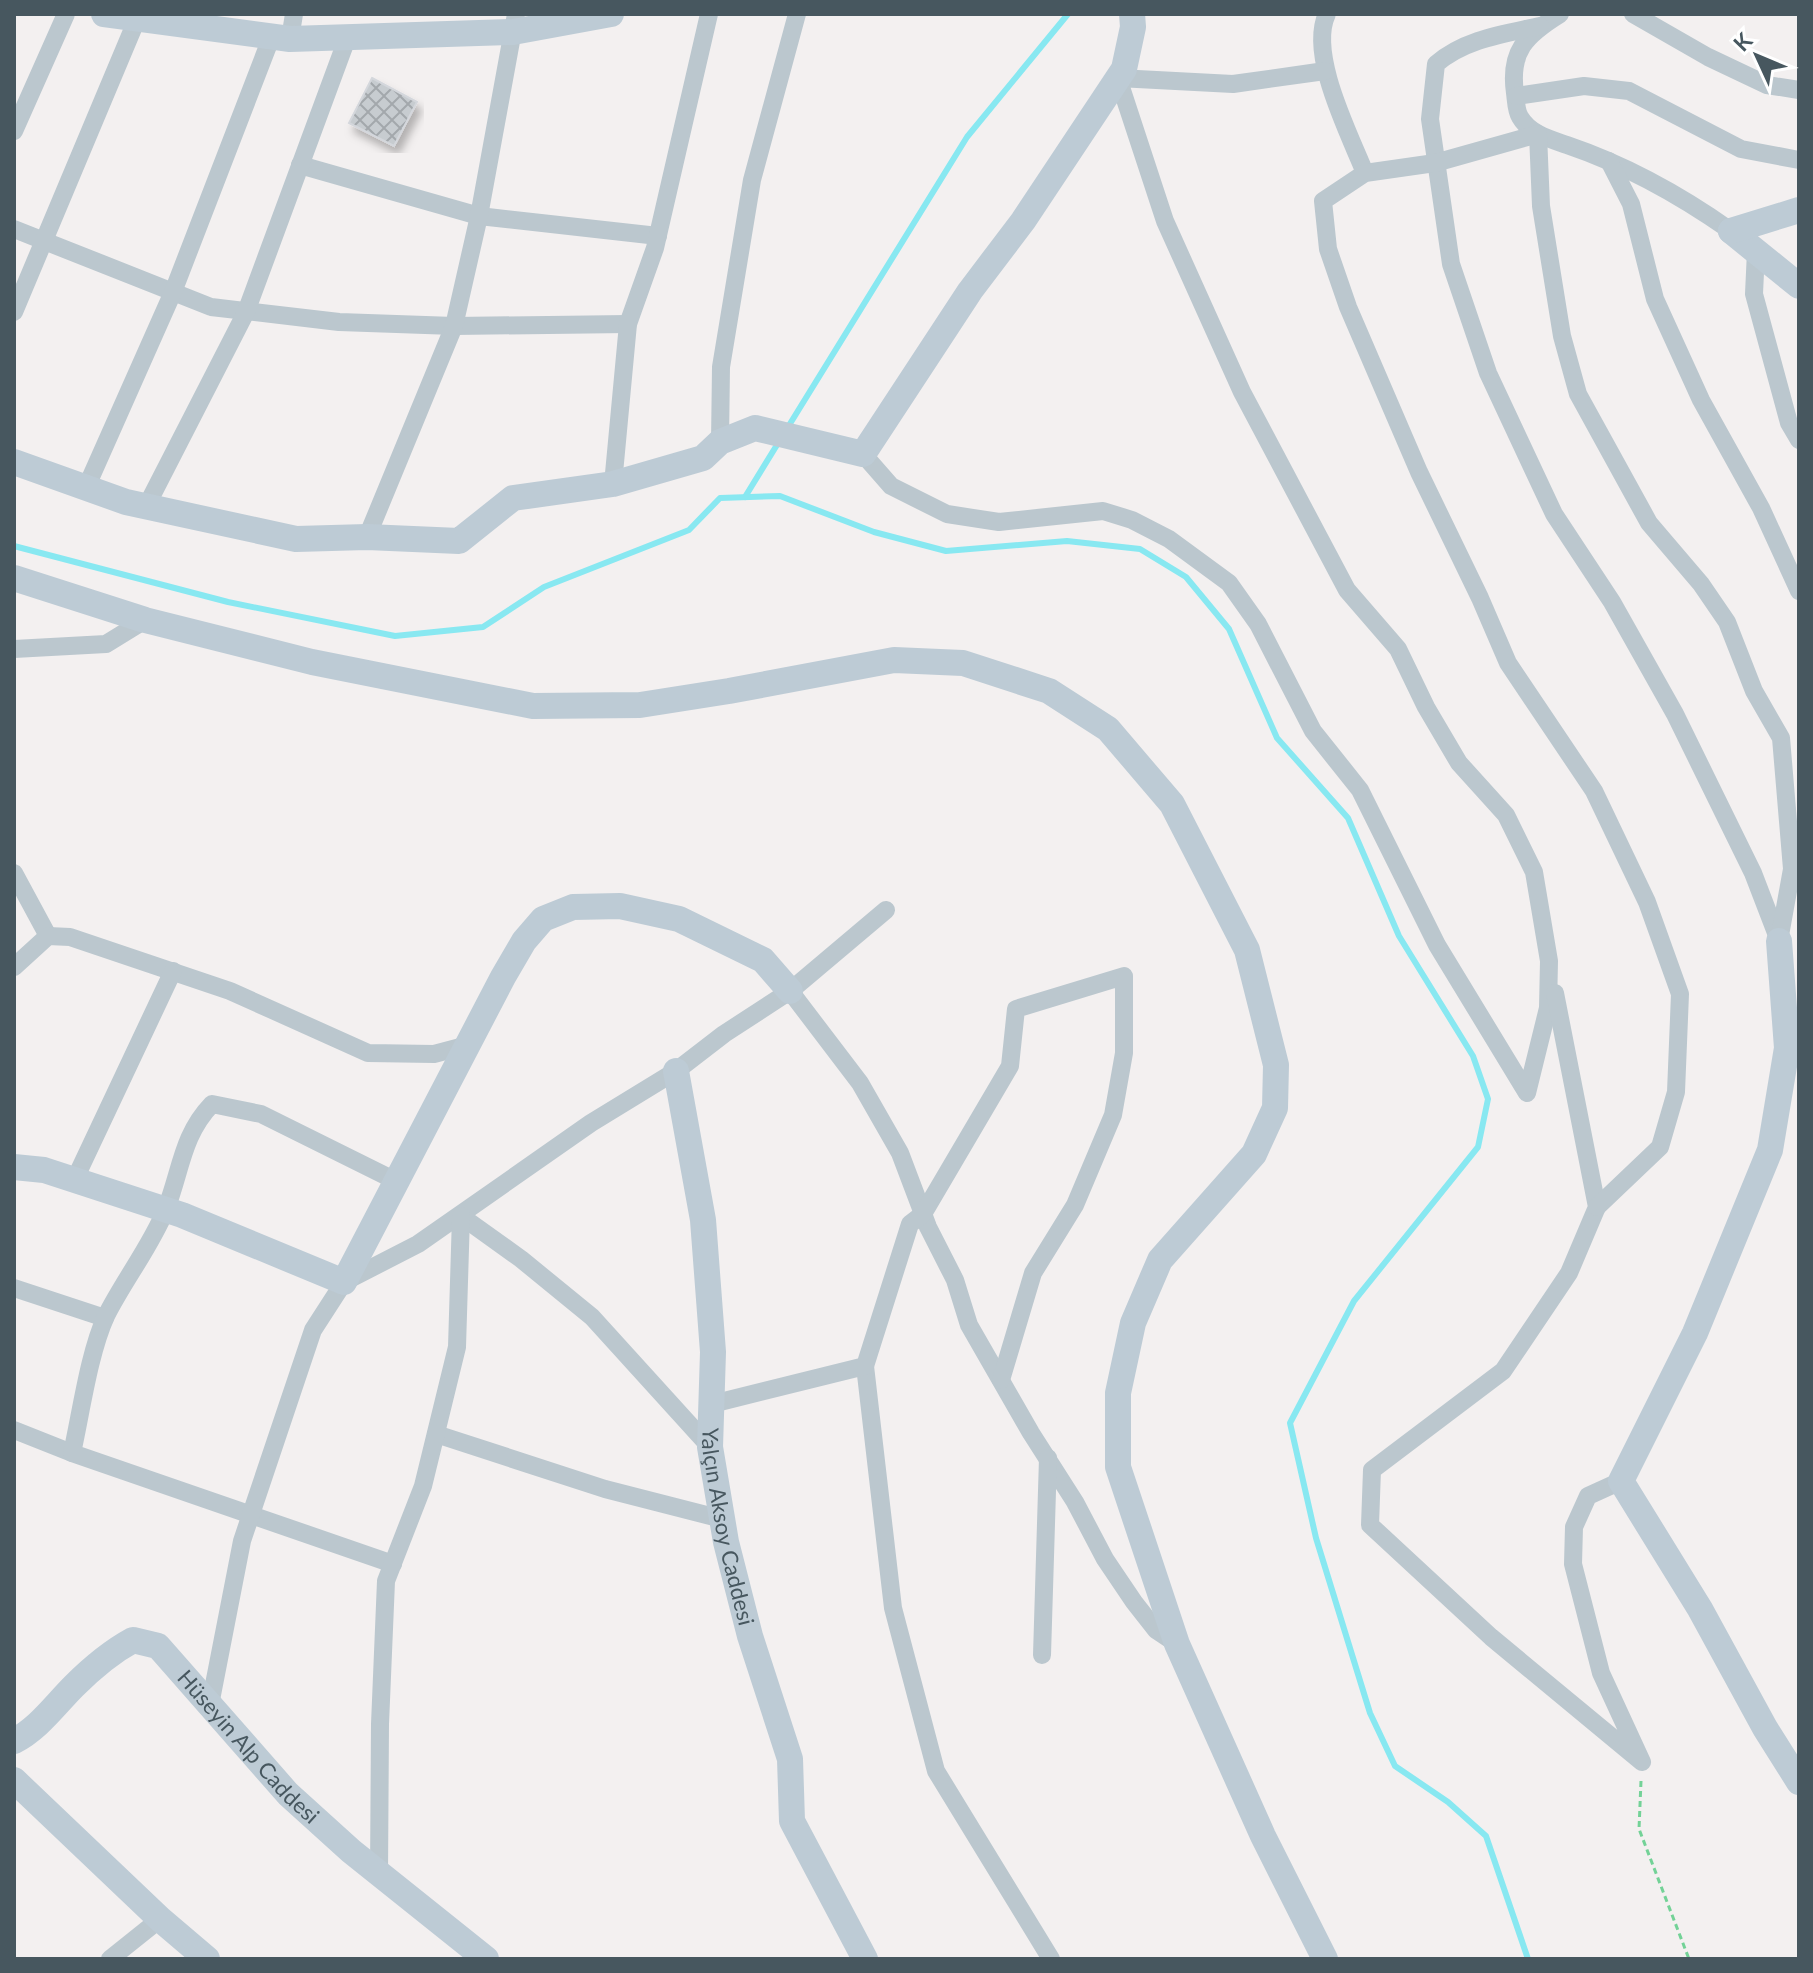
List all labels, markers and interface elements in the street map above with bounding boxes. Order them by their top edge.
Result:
north arrow [1717,16,1797,96]
text: K [1727,26,1758,57]
street label: Yalçın Aksoy Caddesi [697,1427,761,1628]
street label: Hüseyin Alp Caddesi [172,1664,325,1829]

